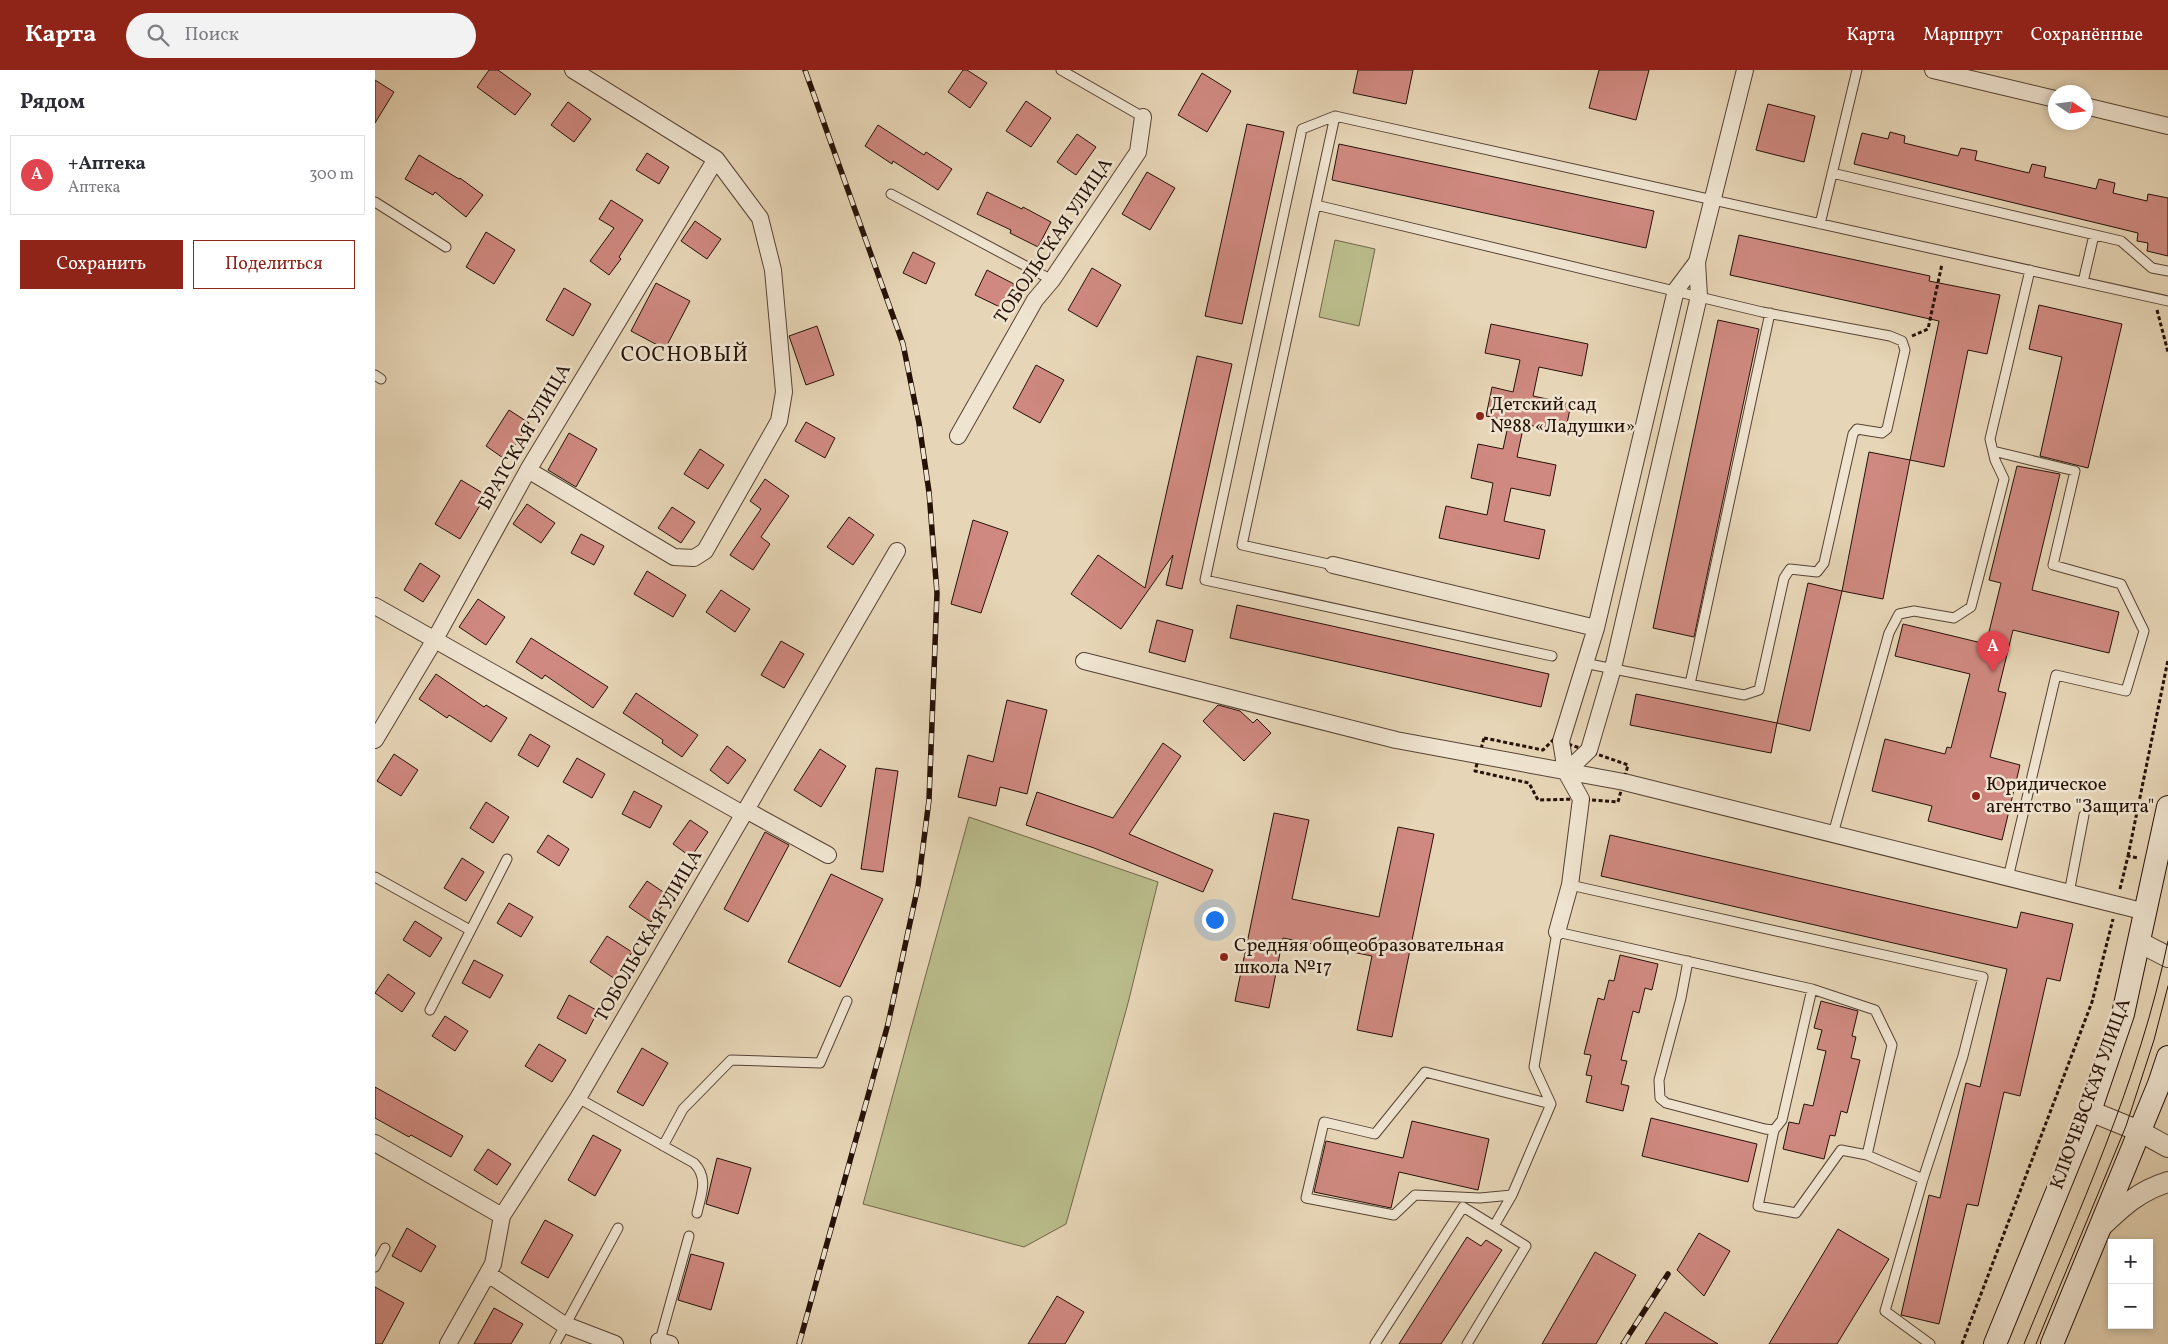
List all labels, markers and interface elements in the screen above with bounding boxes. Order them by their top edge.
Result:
search box [126,13,476,58]
text: Карта [25,18,96,52]
icon: search [144,21,172,49]
text: Поиск [184,22,239,48]
text: Карта [1846,23,1895,48]
text: Маршрут [1923,23,2003,48]
text: Сохранённые [2031,23,2143,48]
north arrow [2048,85,2093,130]
text: Рядом [20,88,85,117]
text: +Аптека [68,151,146,177]
street label: ТОБОЛЬСКАЯ УЛИЦА [989,153,1119,329]
text: A [31,164,43,186]
text: 300 m [309,164,354,186]
text: Аптека [68,177,121,199]
button: Сохранить [20,240,183,289]
button: Поделиться [193,240,355,289]
district label: СОСНОВЫЙ [621,341,749,370]
street label: БРАТСКАЯ УЛИЦА [472,359,578,515]
place label: Детский сад №88 «Ладушки» [1490,392,1635,440]
marker: Детский сад №88 «Ладушки» [1474,410,1486,422]
pin: A [1977,631,2009,672]
place label: Юридическое агентство "Защита" [1986,772,2154,820]
marker: Юридическое агентство "Защита" [1970,790,1982,802]
street label: ТОБОЛЬСКАЯ УЛИЦА [589,845,709,1027]
your location [1202,907,1228,933]
place label: Средняя общеобразовательная школа №17 [1234,933,1504,981]
marker: Средняя общеобразовательная школа №17 [1218,951,1230,963]
street label: КЛЮЧЕВСКАЯ УЛИЦА [2044,995,2138,1193]
map controls [2108,1239,2153,1329]
button: + [2108,1239,2153,1284]
button: − [2108,1284,2153,1329]

